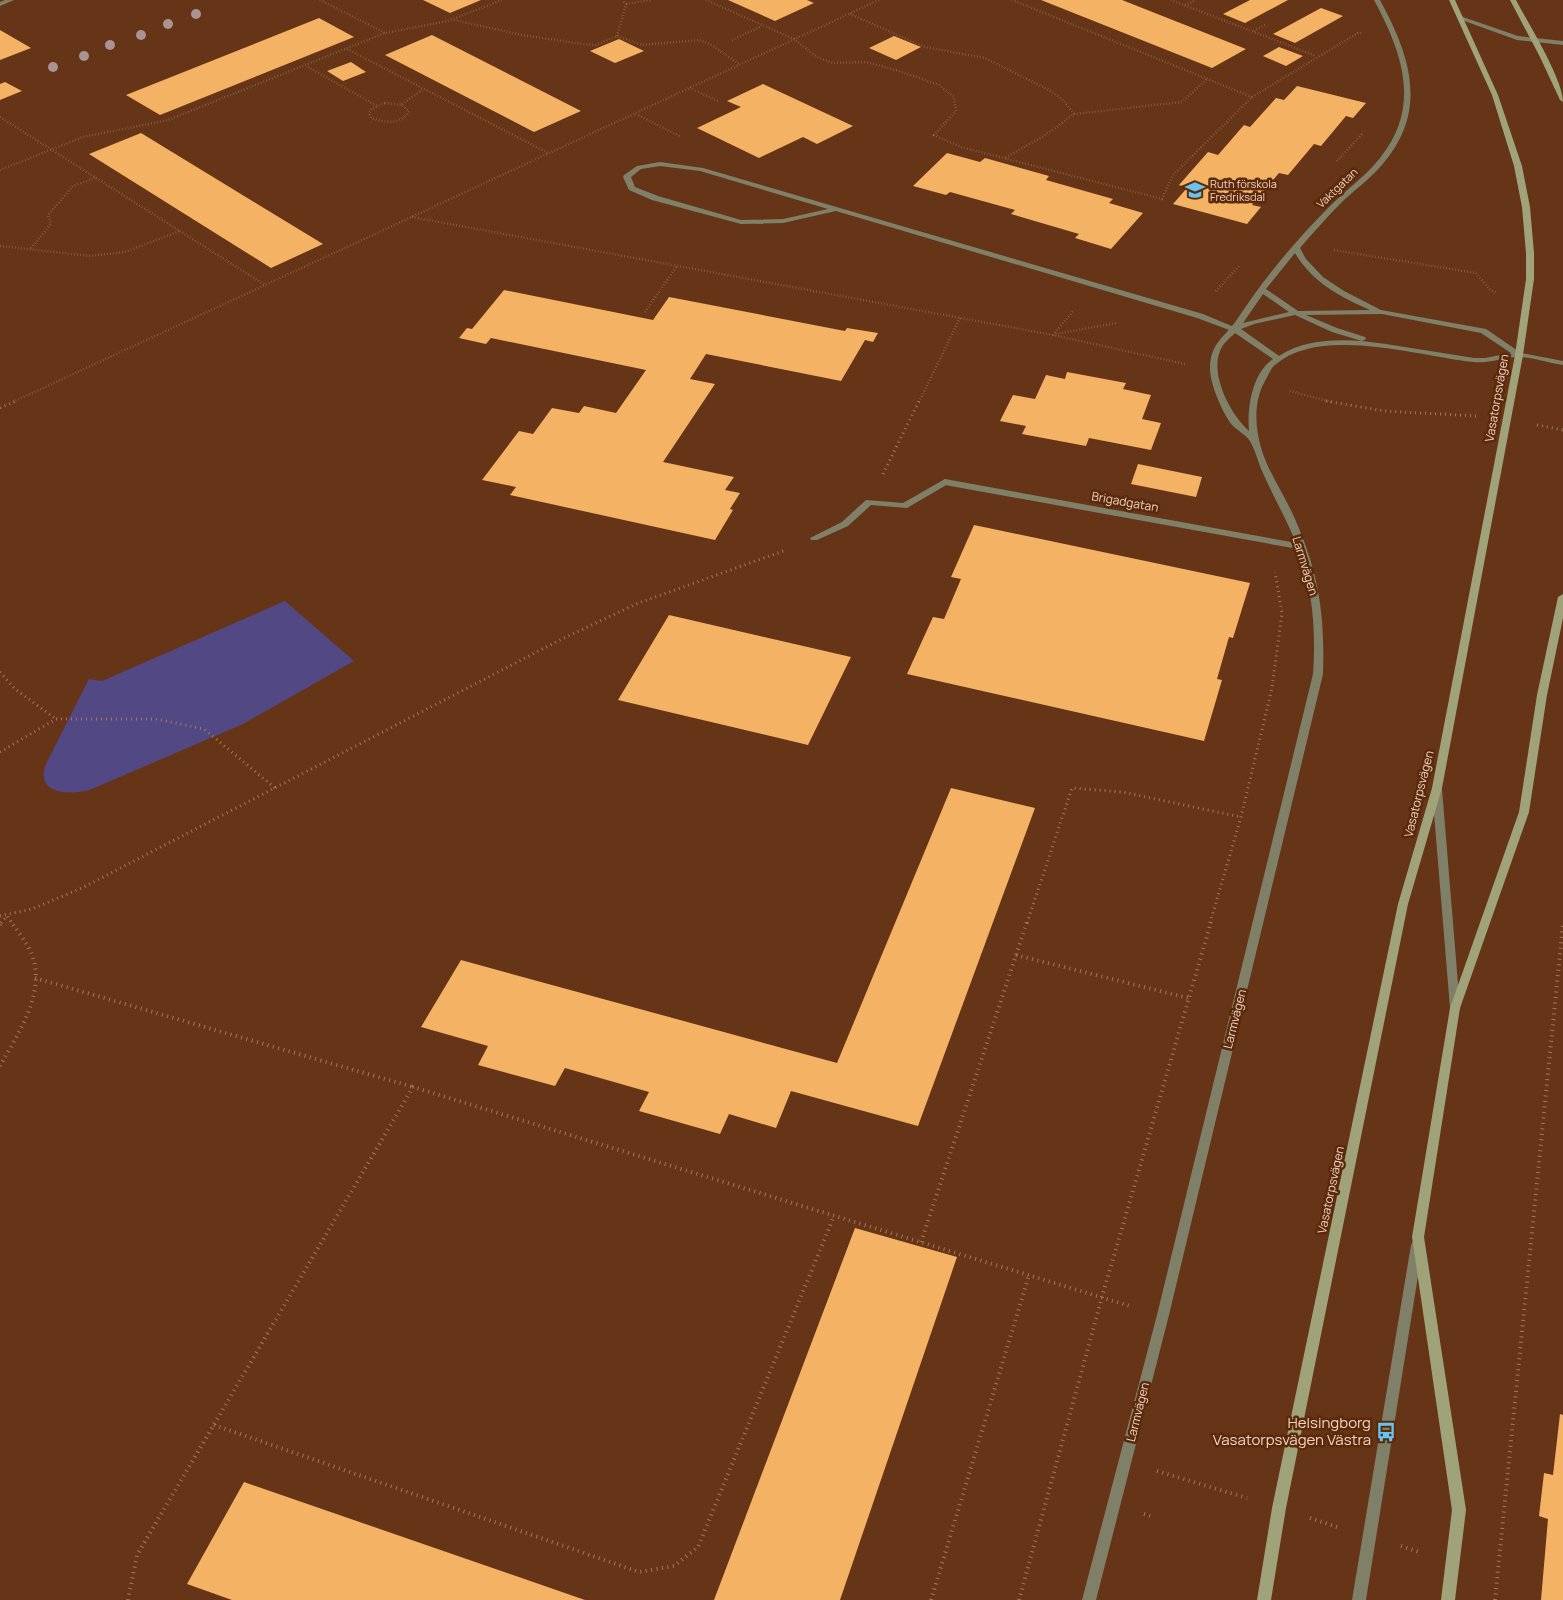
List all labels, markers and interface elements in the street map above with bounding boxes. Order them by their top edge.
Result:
street label: Vaktgatan [1313,164,1360,211]
place label: Ruth förskola Fredriksdal [1210,176,1277,204]
school or university icon: Ruth förskola Fredriksdal [1184,179,1206,201]
street label: Vasatorpsvägen [1480,353,1513,443]
street label: Brigadgatan [1090,487,1160,516]
street label: Larmvägen [1288,534,1322,597]
street label: Vasatorpsvägen [1400,749,1438,839]
street label: Larmvägen [1219,987,1250,1050]
street label: Vasatorpsvägen [1313,1145,1348,1235]
street label: Larmvägen [1122,1380,1153,1443]
place label: Helsingborg Vasatorpsvägen Västra [1213,1412,1371,1450]
bus stop icon: Helsingborg Vasatorpsvägen Västra [1375,1421,1397,1443]

